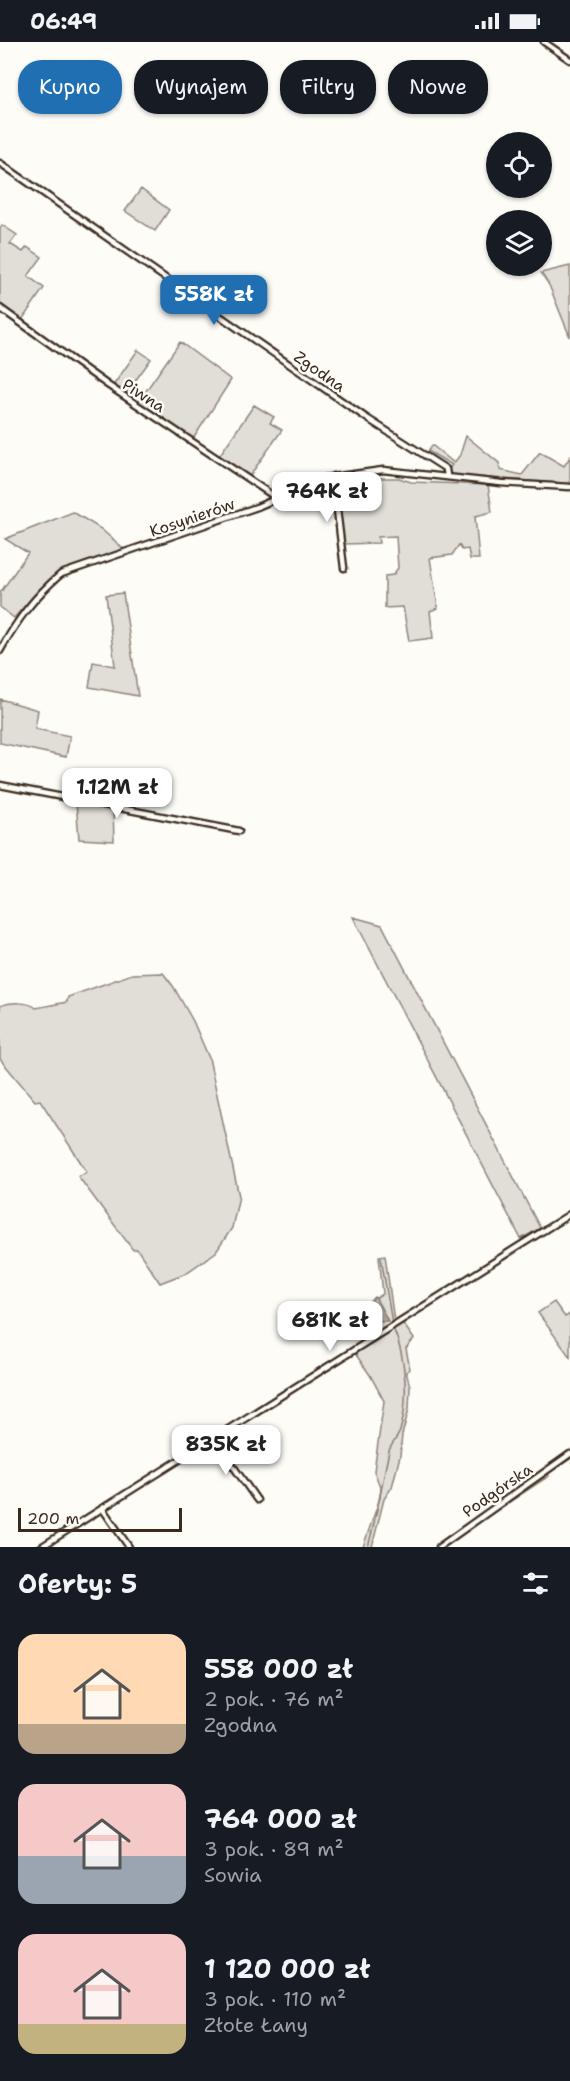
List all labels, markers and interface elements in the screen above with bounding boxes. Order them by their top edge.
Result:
text: 06:49 [30,7,97,36]
chip: Kupno [18,60,122,114]
chip: Wynajem [134,60,268,114]
chip: Filtry [280,60,376,114]
chip: Nowe [388,60,488,114]
map controls [486,132,552,276]
button: locate [486,132,552,198]
button: layers [486,210,552,276]
pin: 558K zł [159,275,269,326]
text: 558K zł [174,281,254,307]
street label: Zgodna [290,346,350,397]
street label: Piwna [118,374,169,417]
pin: 764K zł [272,472,382,523]
text: 764K zł [286,478,368,504]
street label: Kosynierów [147,493,238,542]
pin: 1.12M zł [55,768,179,819]
text: 1.12M zł [76,774,158,800]
pin: 681K zł [275,1301,385,1352]
text: 681K zł [291,1307,369,1333]
pin: 835K zł [171,1425,281,1476]
text: 835K zł [186,1431,266,1457]
street label: Podgórska [458,1459,536,1522]
scale bar [18,1505,182,1532]
text: 200 m [27,1508,79,1529]
text: Oferty: 5 [18,1566,137,1601]
icon: filters [519,1567,552,1600]
text: 558 000 zł [204,1651,353,1686]
icon: home [66,1658,138,1730]
text: 2 pok. · 76 m² [204,1686,344,1712]
text: Zgodna [204,1712,277,1738]
text: 764 000 zł [204,1801,357,1836]
icon: home [66,1808,138,1880]
text: 3 pok. · 89 m² [204,1836,344,1862]
text: Sowia [204,1862,262,1888]
text: 1 120 000 zł [204,1951,370,1986]
icon: home [66,1958,138,2030]
text: 3 pok. · 110 m² [204,1986,346,2012]
text: Złote Łany [204,2012,308,2038]

